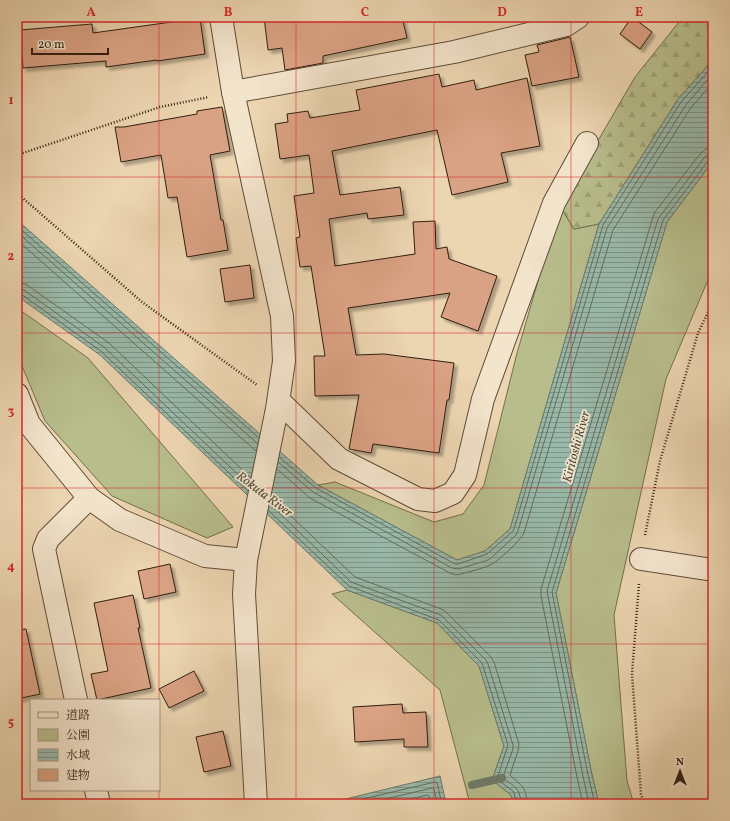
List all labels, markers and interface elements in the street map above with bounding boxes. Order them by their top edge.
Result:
text: A [86,4,96,22]
text: B [224,4,233,22]
text: C [361,4,369,22]
text: D [497,4,507,22]
text: E [635,4,643,22]
scale bar [32,30,108,56]
text: 20 m [38,37,65,53]
text: 1 [8,92,14,110]
text: 2 [8,248,15,266]
text: 3 [8,403,15,421]
water label: Kiritoshi River [559,409,595,485]
water label: Rokuta River [232,468,296,522]
text: 4 [7,558,15,576]
legend [30,699,160,791]
text: 道路 [66,708,90,724]
text: 5 [8,714,14,732]
text: 公園 [66,728,90,744]
text: 水域 [66,748,90,764]
north arrow [660,751,700,791]
text: N [676,755,684,770]
text: 建物 [66,768,90,784]

